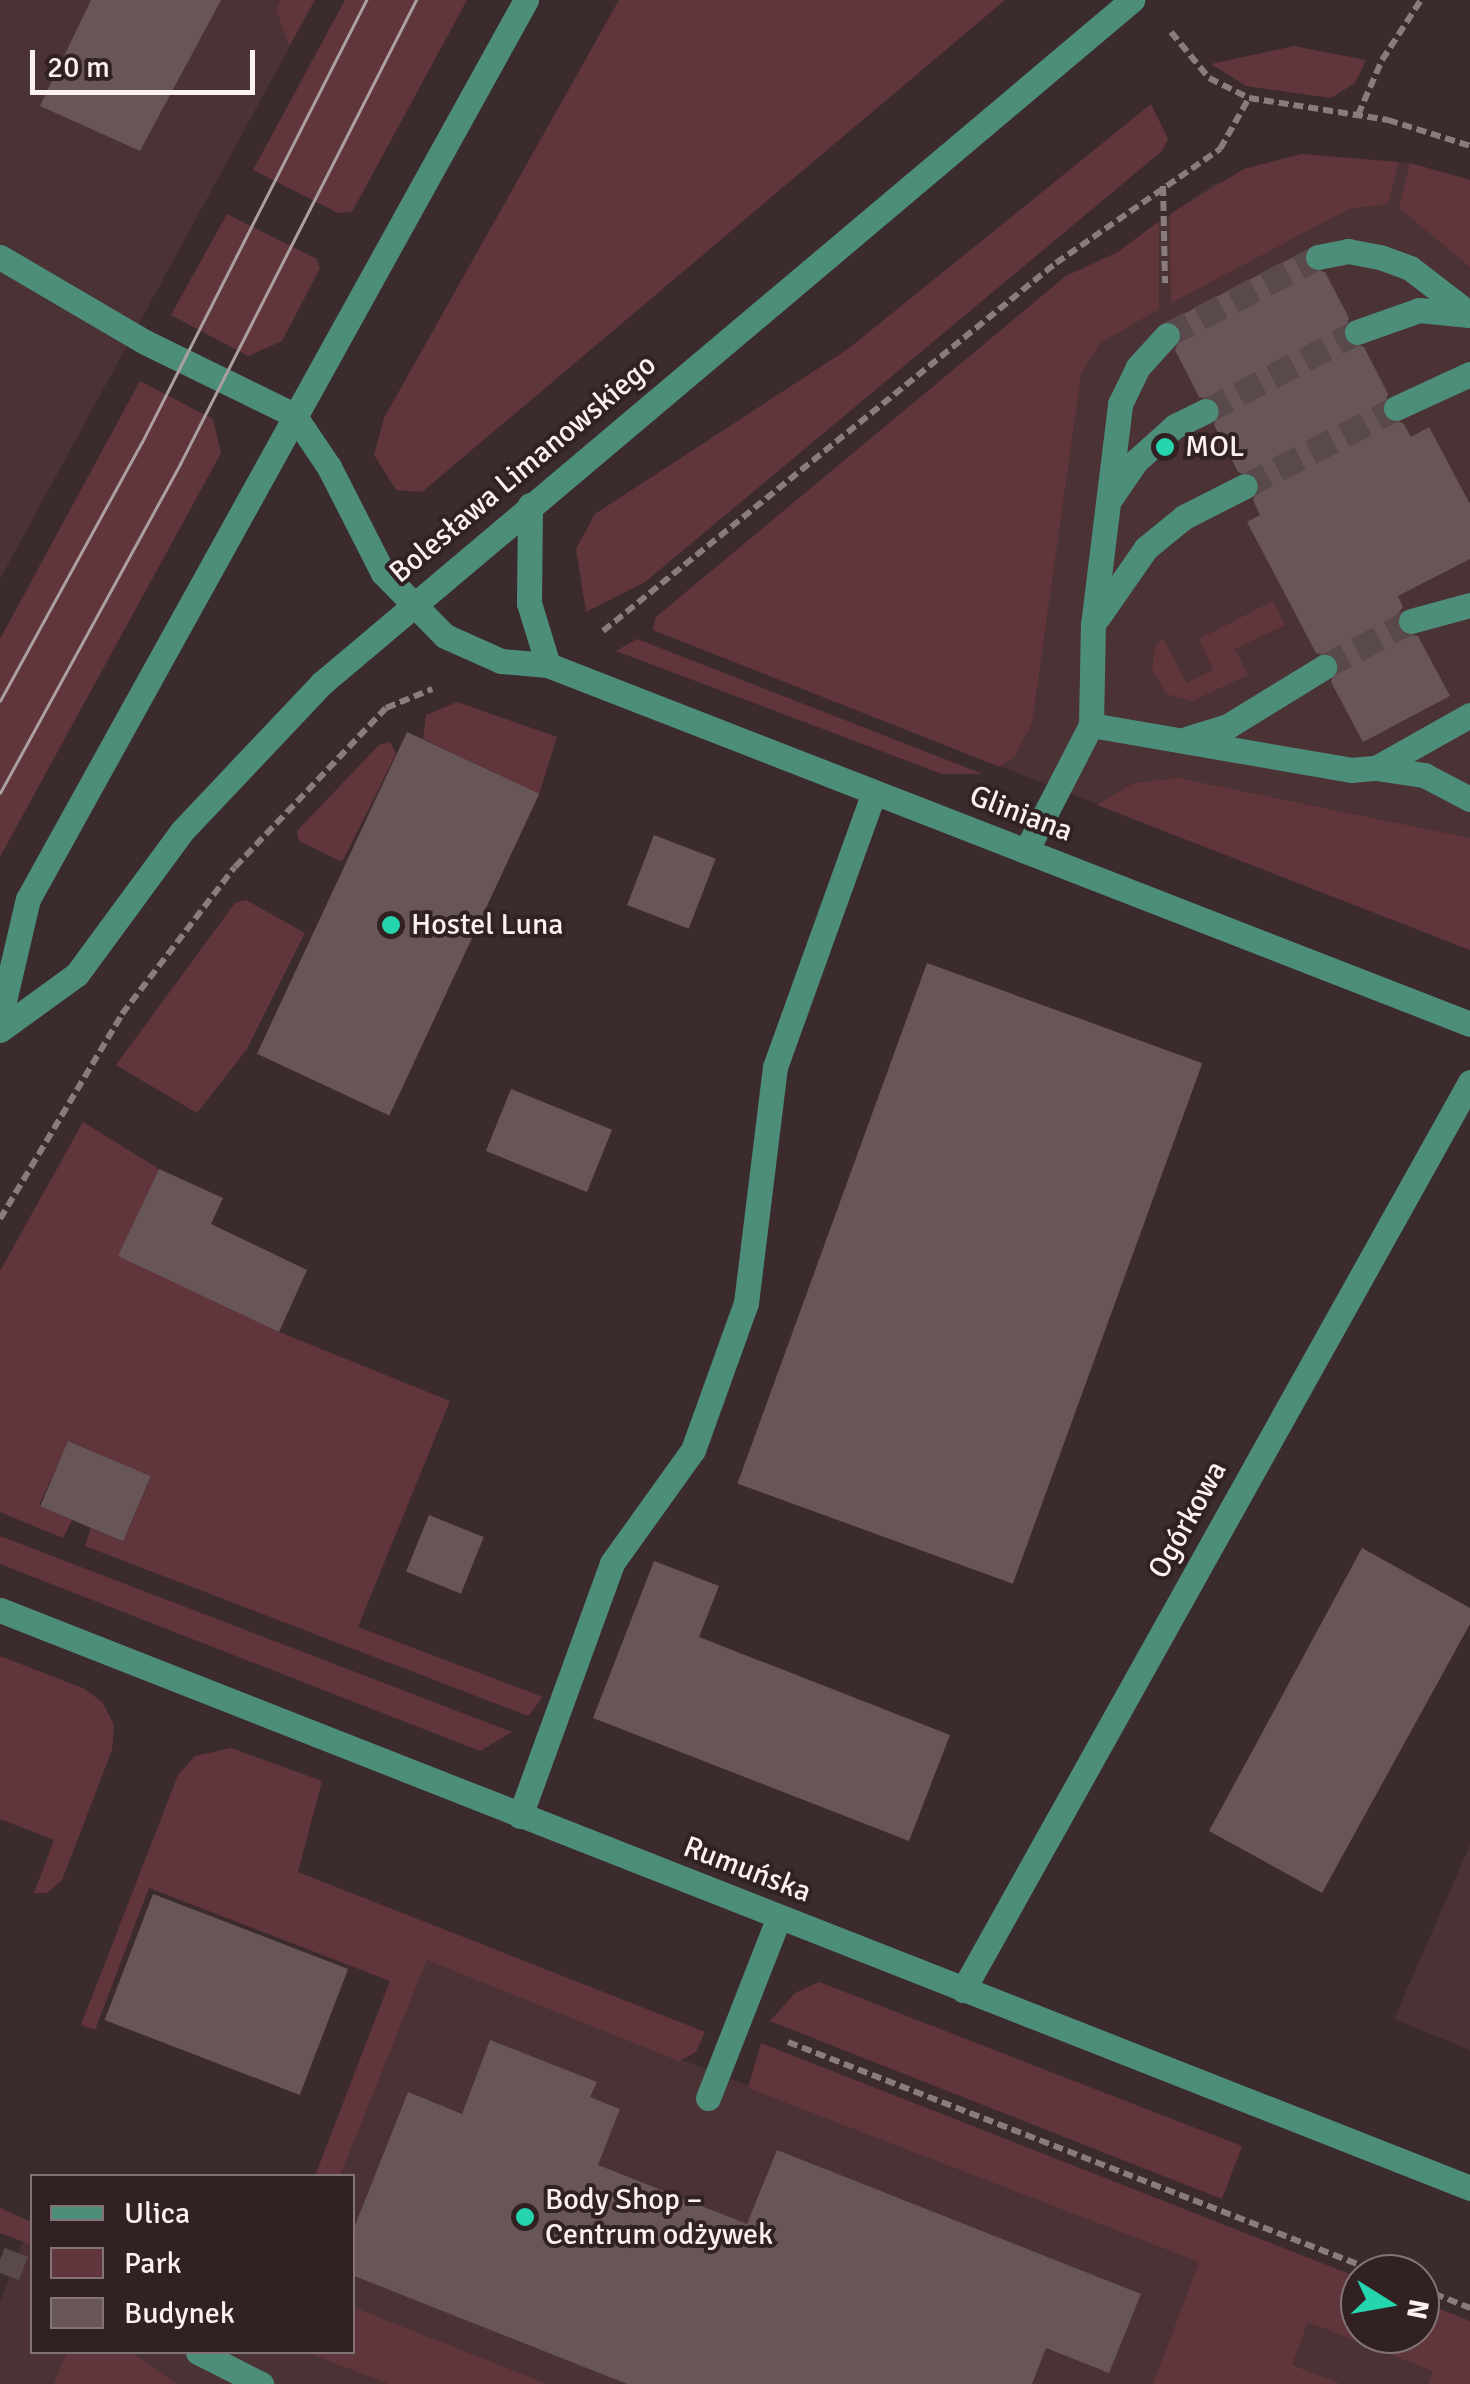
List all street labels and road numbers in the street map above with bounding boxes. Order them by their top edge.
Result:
street label: Bolesława Limanowskiego [382,347,664,591]
street label: Gliniana [964,778,1078,850]
street label: Ogórkowa [1141,1455,1235,1585]
street label: Rumuńska [678,1829,816,1911]

